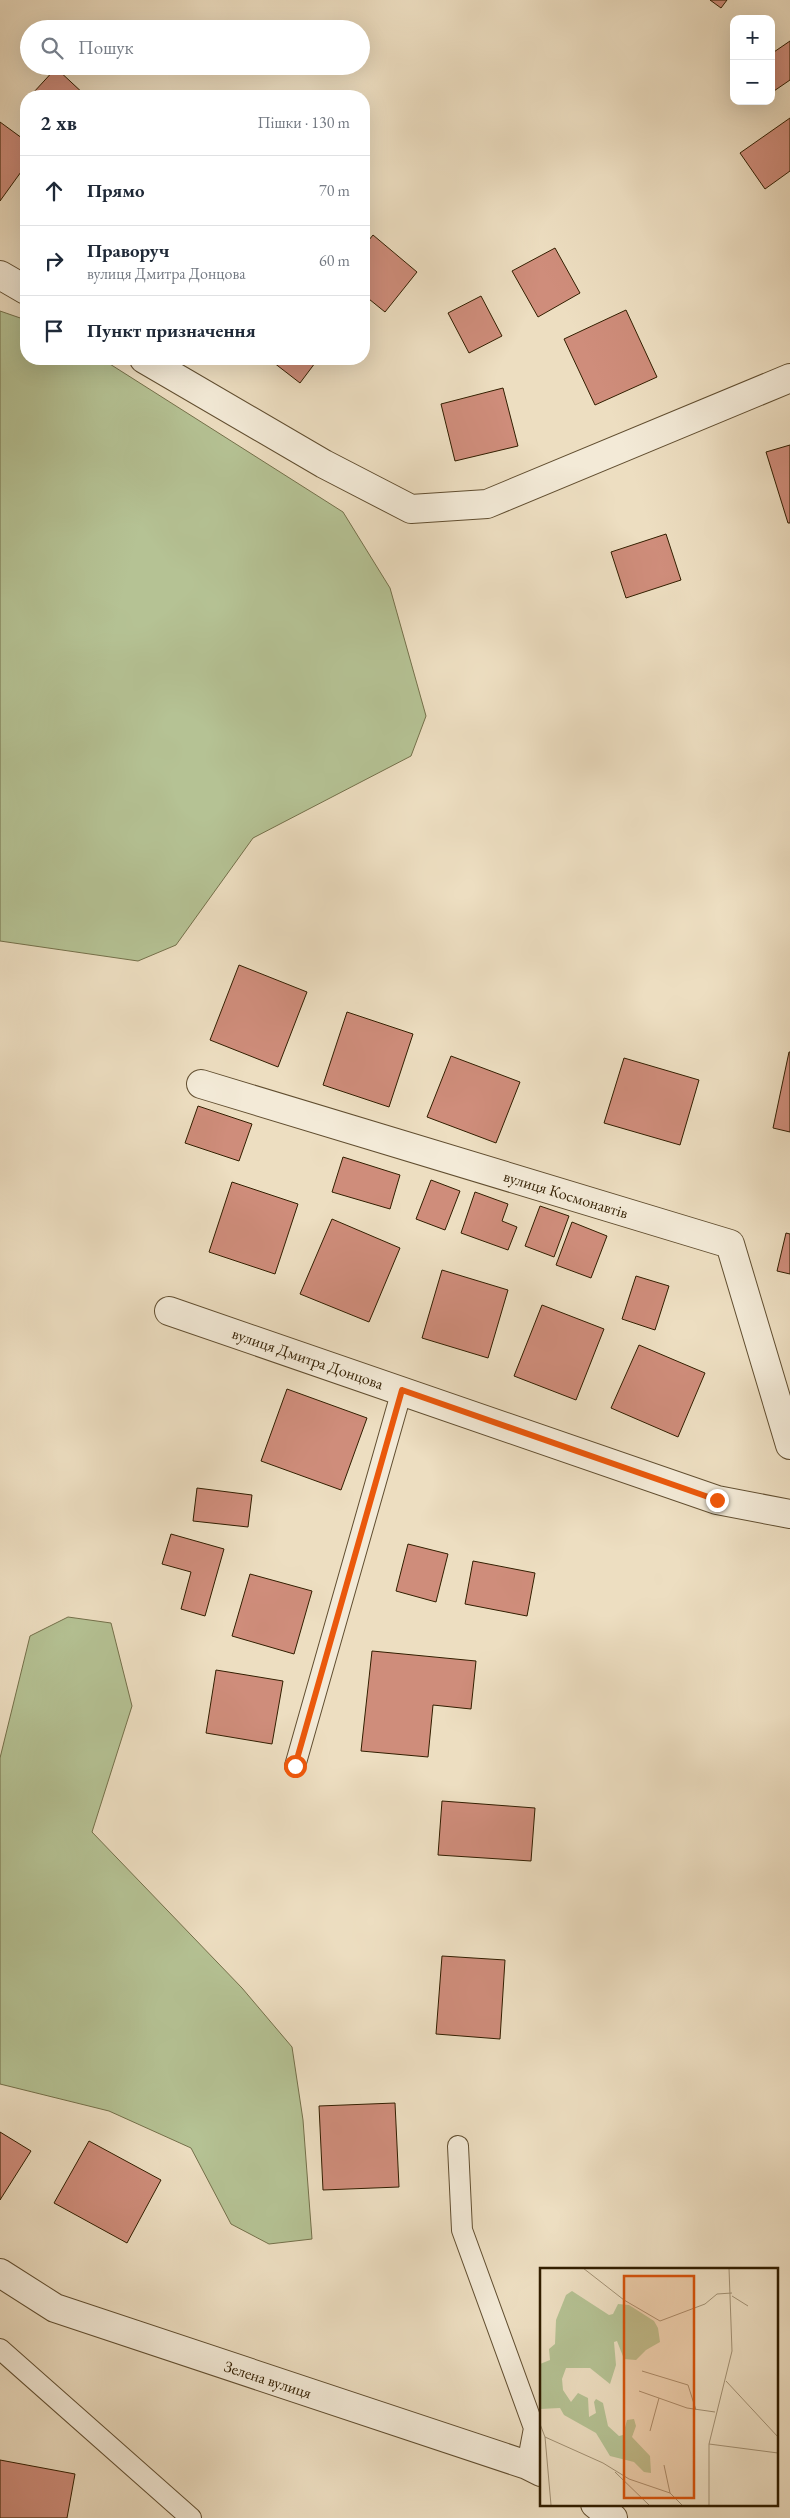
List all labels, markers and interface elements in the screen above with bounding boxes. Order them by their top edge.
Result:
map controls [730,15,775,105]
button: + [730,15,775,60]
search box [20,20,370,75]
icon: search [38,34,66,62]
text: Пошук [78,35,134,60]
button: − [730,60,775,105]
text: 2 хв [40,109,77,136]
text: Пішки · 130 m [257,112,350,133]
icon: ahead [40,177,68,205]
text: Прямо [87,178,145,203]
text: 70 m [319,180,350,201]
text: Праворуч [87,238,169,263]
icon: right [40,247,68,275]
text: 60 m [319,250,350,271]
text: вулиця Дмитра Донцова [87,263,246,284]
icon: arrive [40,317,68,345]
text: Пункт призначення [87,318,256,343]
street label: вулиця Космонавтів [501,1166,631,1223]
street label: вулиця Дмитра Донцова [229,1323,387,1394]
route end [706,1489,729,1512]
route start [284,1755,307,1778]
inset map [540,2268,778,2506]
street label: Зелена вулиця [221,2355,314,2404]

